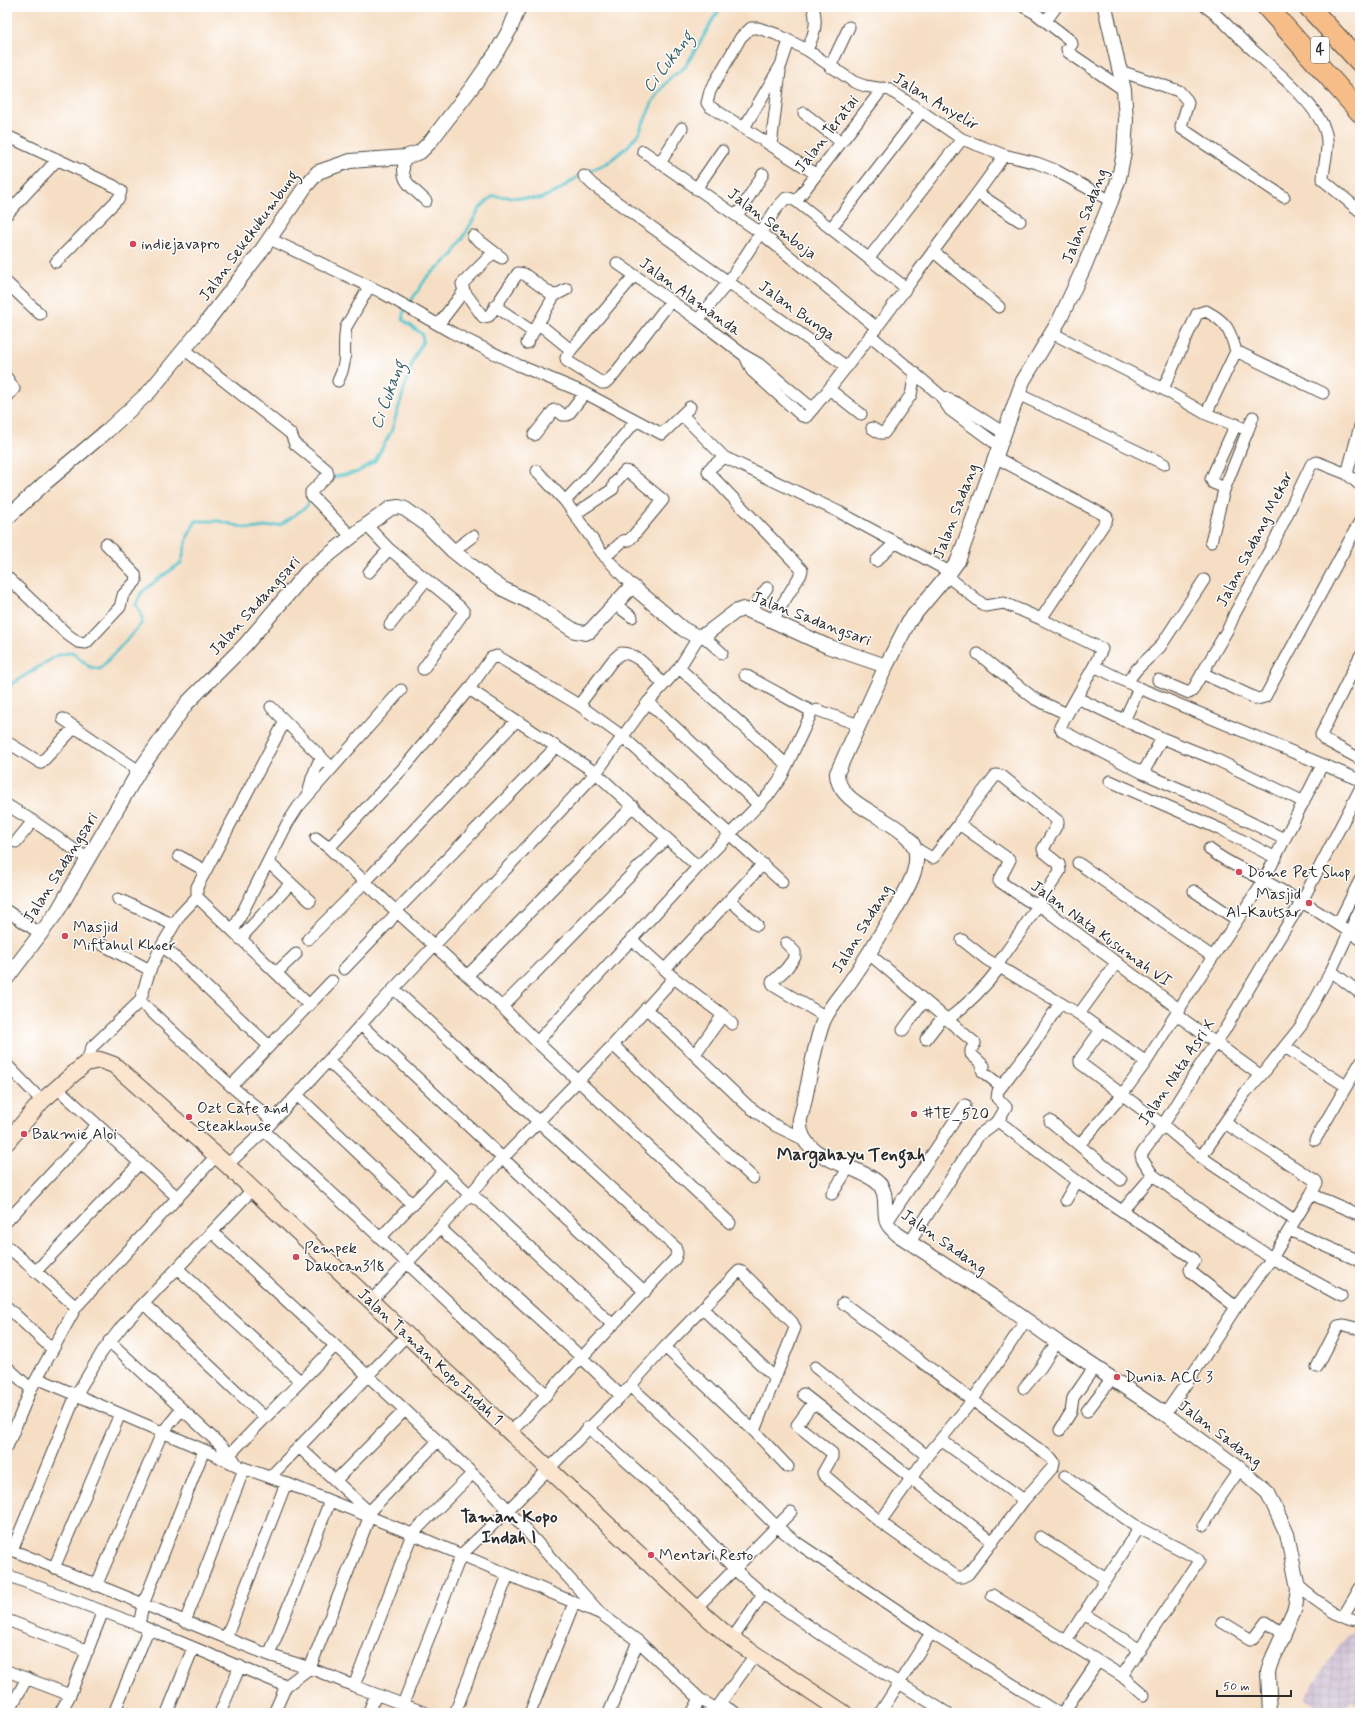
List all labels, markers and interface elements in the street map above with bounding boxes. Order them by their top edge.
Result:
water label: Ci Cukang [638,25,701,98]
road number: 4 [1311,37,1329,63]
street label: Jalan Anyelir [889,68,983,136]
street label: Jalan Teratai [790,91,864,177]
street label: Jalan Sadang [1057,165,1113,267]
street label: Jalan Sekekukumbung [194,166,304,306]
street label: Jalan Semboja [723,184,821,264]
place label: indiejavapro [141,234,220,255]
marker: indiejavapro [128,239,138,249]
street label: Jalan Alamanda [635,253,745,341]
street label: Jalan Bunga [754,276,840,347]
water label: Ci Cukang [365,356,413,433]
street label: Jalan Sadang [928,460,984,562]
street label: Jalan Sadang Mekar [1212,467,1298,611]
street label: Jalan Sadangsari [205,552,305,660]
street label: Jalan Sadangsari [748,587,874,652]
street label: Jalan Sadangsari [19,809,104,927]
place label: Dome Pet Shop [1247,862,1351,883]
marker: Dome Pet Shop [1234,867,1244,877]
street label: Jalan Nata Kusumah VI [1027,876,1175,992]
street label: Jalan Sadang [827,881,897,977]
place label: Masjid Al-Kautsar [1226,884,1301,923]
marker: Masjid Al-Kautsar [1304,898,1314,908]
place label: Masjid Miftahul Khoer [73,917,176,956]
marker: Masjid Miftahul Khoer [60,931,70,941]
street label: Jalan Nata Asri X [1133,1014,1221,1130]
place label: Ozt Cafe and Steakhouse [197,1098,289,1137]
place label: #TE_520 [922,1104,989,1125]
marker: #TE_520 [909,1109,919,1119]
marker: Ozt Cafe and Steakhouse [184,1112,194,1122]
place label: Bakmie Aloi [32,1124,117,1145]
marker: Bakmie Aloi [19,1129,29,1139]
district label: Margahayu Tengah [777,1143,925,1169]
street label: Jalan Sadang [897,1205,991,1279]
place label: Pempek Dakocan318 [304,1238,385,1277]
marker: Pempek Dakocan318 [291,1252,301,1262]
street label: Jalan Taman Kopo Indah 1 [353,1284,507,1430]
place label: Dunia ACC 3 [1125,1367,1213,1388]
marker: Dunia ACC 3 [1112,1372,1122,1382]
street label: Jalan Sadang [1174,1395,1266,1473]
district label: Taman Kopo Indah I [460,1505,558,1550]
place label: Mentari Resto [659,1545,754,1566]
marker: Mentari Resto [646,1550,656,1560]
scale bar [1217,1672,1291,1698]
text: 50 m [1223,1679,1250,1695]

